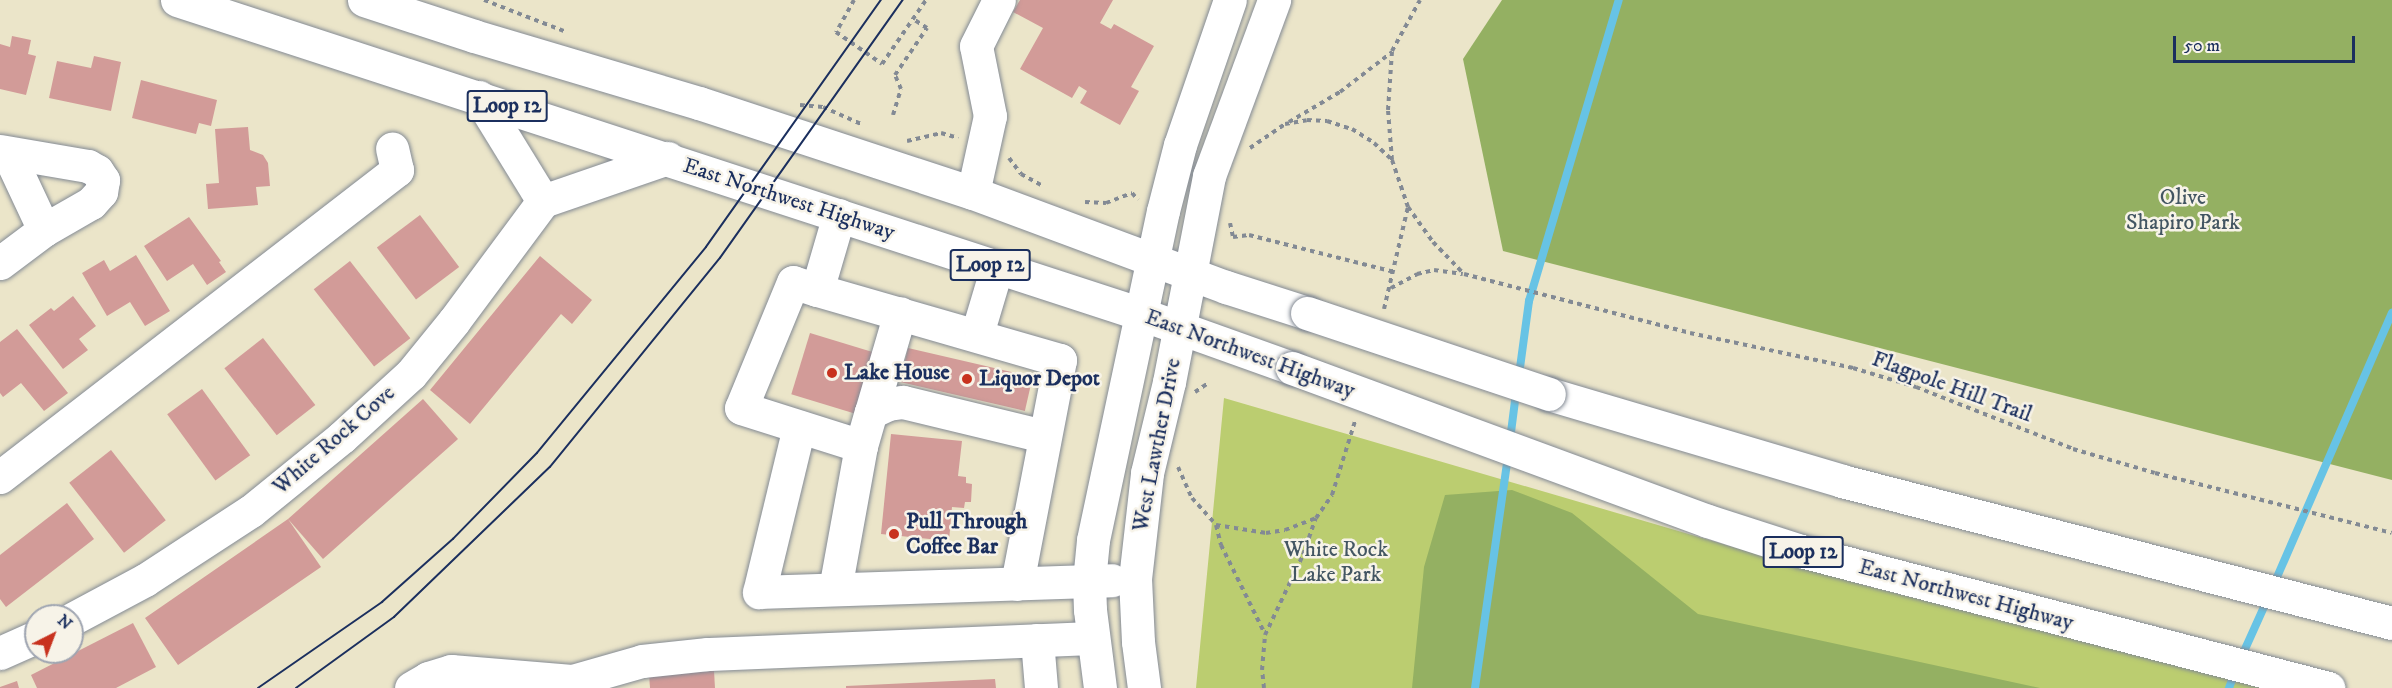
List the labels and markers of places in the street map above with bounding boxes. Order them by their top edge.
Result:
place label: Lake House [844,360,950,386]
marker: Lake House [825,366,839,380]
place label: Liquor Depot [979,366,1100,392]
marker: Liquor Depot [960,372,974,386]
place label: Pull Through Coffee Bar [906,508,1027,560]
marker: Pull Through Coffee Bar [887,527,901,541]

